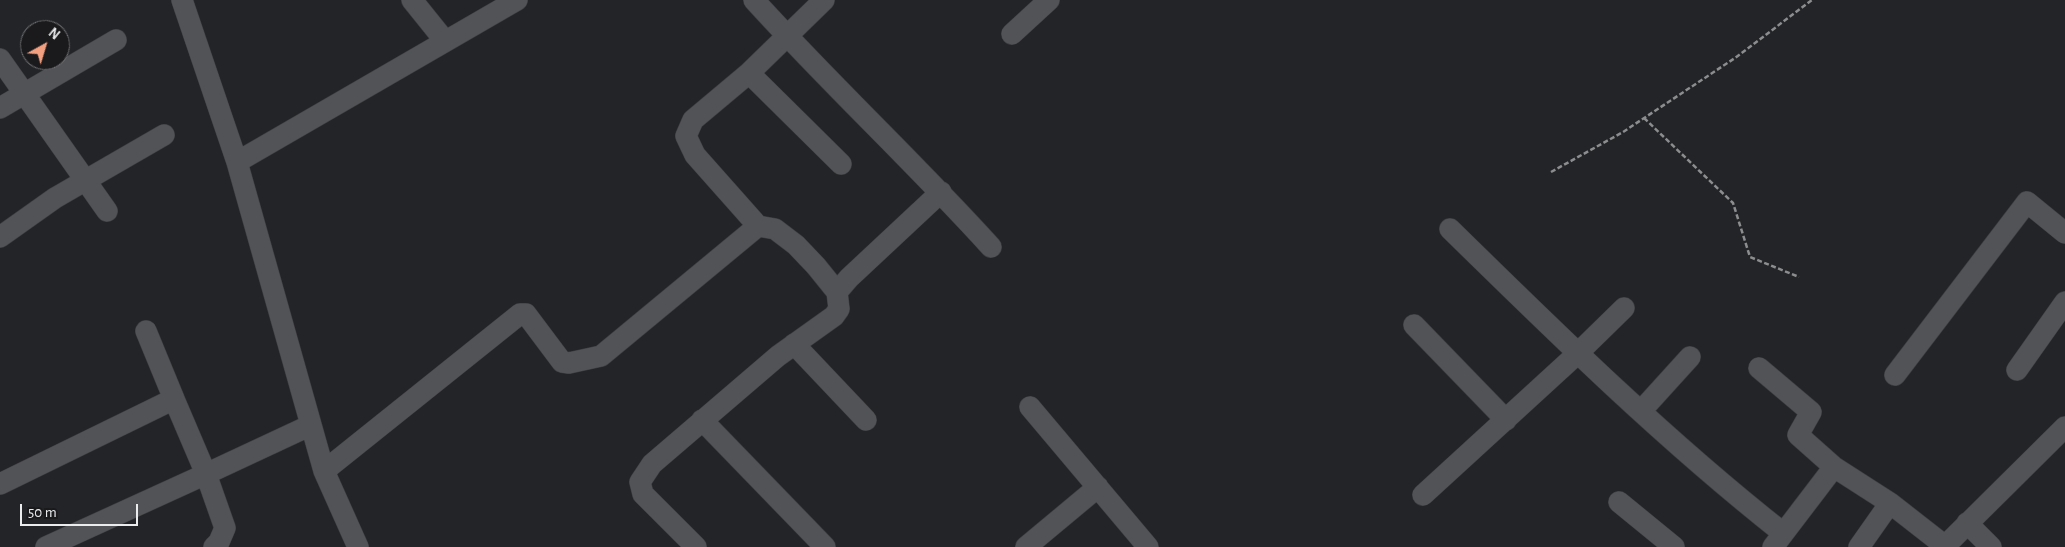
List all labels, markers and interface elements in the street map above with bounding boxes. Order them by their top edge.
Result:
north arrow [20,20,70,70]
text: N [46,26,62,43]
scale bar [22,494,140,526]
text: 50 m [28,505,57,520]

